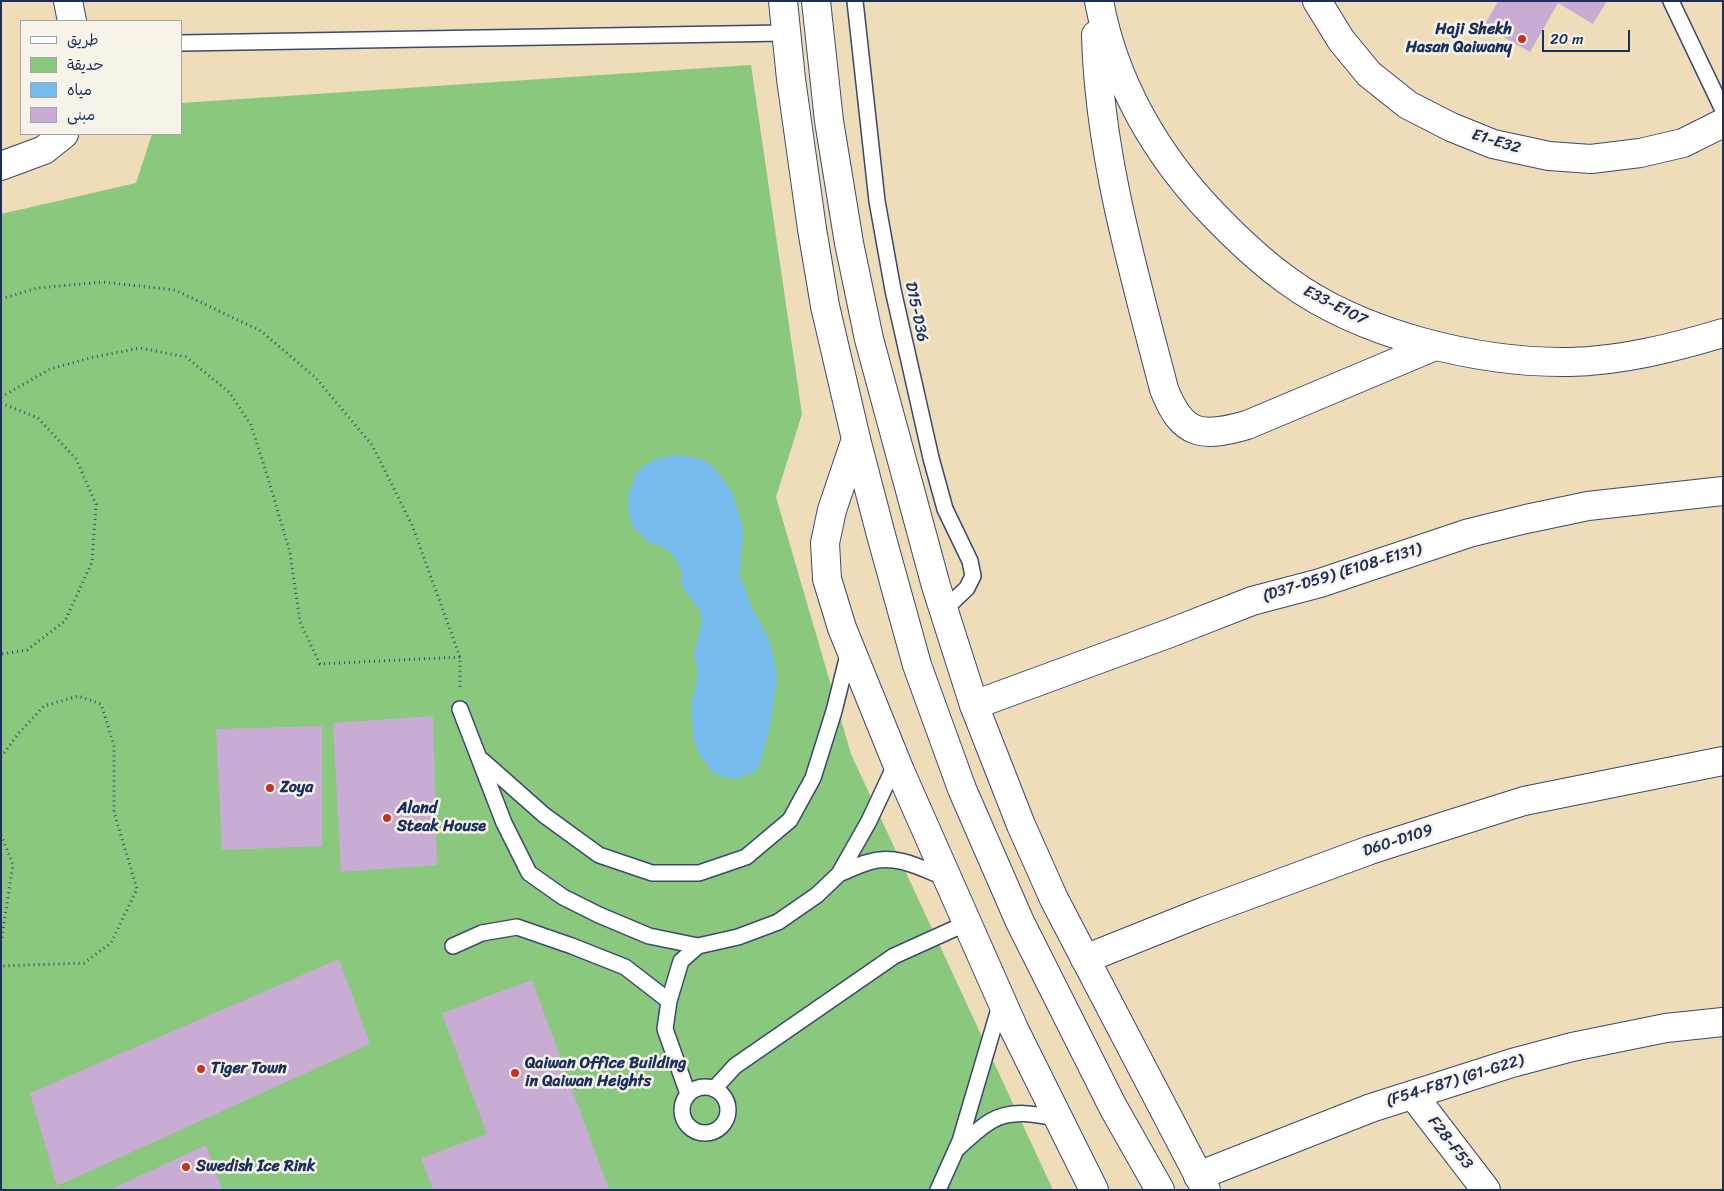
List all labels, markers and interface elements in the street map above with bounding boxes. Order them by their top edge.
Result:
legend [20,20,182,135]
place label: Haji Shekh Hasan Qaiwany [1406,20,1512,58]
scale bar [1544,20,1632,52]
text: 20 m [1550,26,1584,52]
text: طريق [67,27,99,53]
marker: Haji Shekh Hasan Qaiwany [1516,33,1528,45]
text: حديقة [67,52,104,78]
text: مياه [67,77,92,103]
text: مبنى [67,102,95,128]
street label: E1-E32 [1469,126,1523,158]
street label: D15-D36 [900,280,932,344]
street label: E33-E107 [1300,282,1370,330]
street label: (D37-D59) (E108-E131) [1260,540,1424,606]
place label: Zoya [280,778,313,798]
marker: Zoya [264,782,276,794]
place label: Aland Steak House [397,799,486,837]
marker: Aland Steak House [381,812,393,824]
street label: D60-D109 [1361,821,1435,861]
street label: (F54-F87) (G1-G22) [1384,1051,1526,1111]
place label: Qaiwan Office Building in Qaiwan Heights [525,1054,686,1092]
place label: Tiger Town [211,1059,287,1079]
marker: Tiger Town [195,1063,207,1075]
marker: Qaiwan Office Building in Qaiwan Heights [509,1067,521,1079]
street label: F28-F53 [1423,1113,1477,1173]
place label: Swedish Ice Rink [196,1157,315,1177]
marker: Swedish Ice Rink [180,1161,192,1173]

